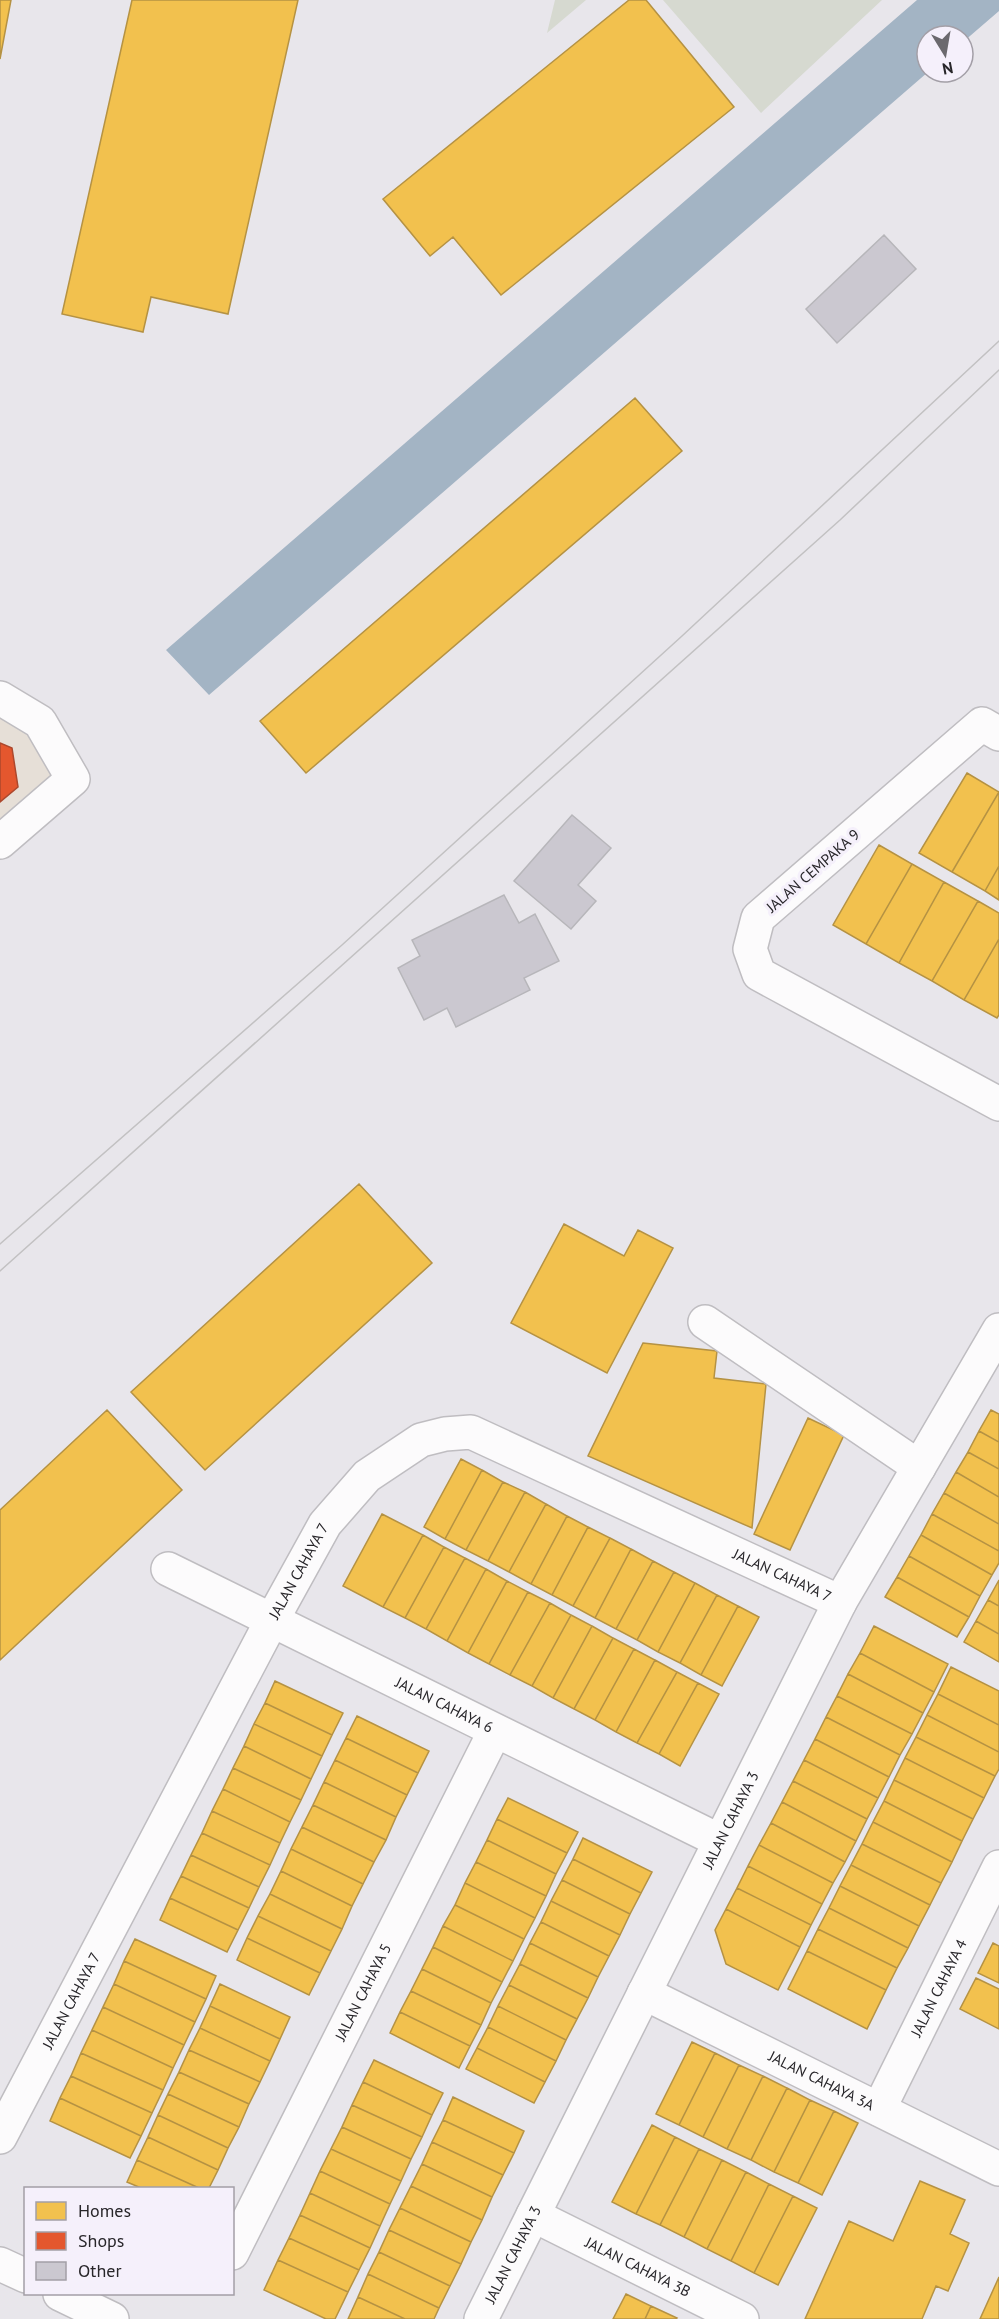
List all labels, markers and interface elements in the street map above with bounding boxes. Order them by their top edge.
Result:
north arrow [915,24,975,84]
text: N [941,58,955,80]
street label: JALAN CEMPAKA 9 [761,825,863,917]
street label: JALAN CAHAYA 7 [264,1520,333,1623]
street label: JALAN CAHAYA 7 [729,1544,835,1606]
street label: JALAN CAHAYA 6 [392,1672,496,1737]
street label: JALAN CAHAYA 3 [698,1768,763,1873]
street label: JALAN CAHAYA 4 [906,1936,971,2041]
street label: JALAN CAHAYA 5 [330,1940,395,2045]
street label: JALAN CAHAYA 7 [38,1949,104,2053]
street label: JALAN CAHAYA 3A [765,2046,878,2115]
legend [24,2187,234,2295]
text: Homes [78,2199,131,2222]
street label: JALAN CAHAYA 3 [480,2203,545,2307]
text: Shops [78,2229,124,2252]
street label: JALAN CAHAYA 3B [581,2232,694,2301]
text: Other [78,2259,122,2282]

